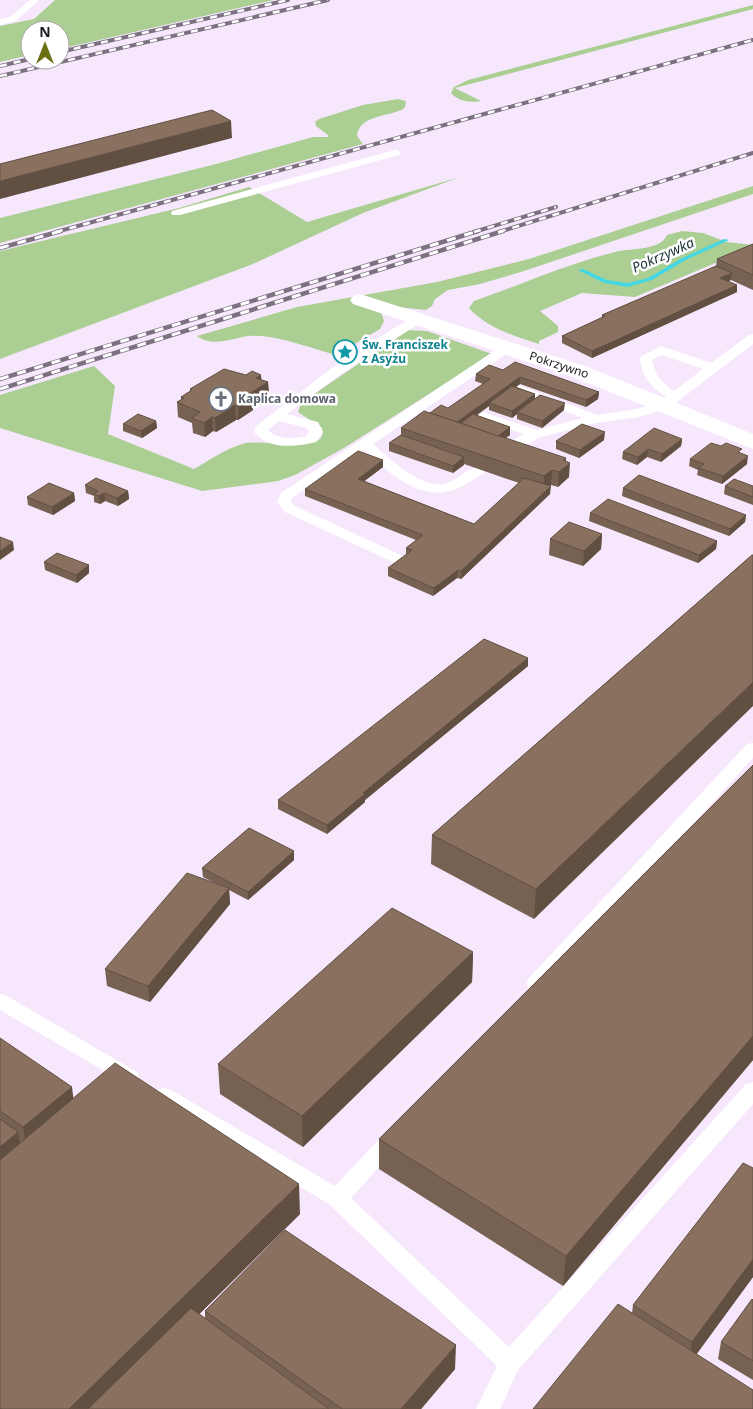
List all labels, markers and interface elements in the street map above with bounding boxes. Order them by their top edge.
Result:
north arrow [20,20,70,70]
text: N [39,22,51,41]
water label: Pokrzywka [629,232,697,277]
place label: Św. Franciszek z Asyżu [362,336,448,367]
place icon: Św. Franciszek z Asyżu [332,339,358,365]
street label: Pokrzywno [527,347,591,382]
church icon: Kaplica domowa [208,386,234,412]
place label: Kaplica domowa [238,390,336,407]

